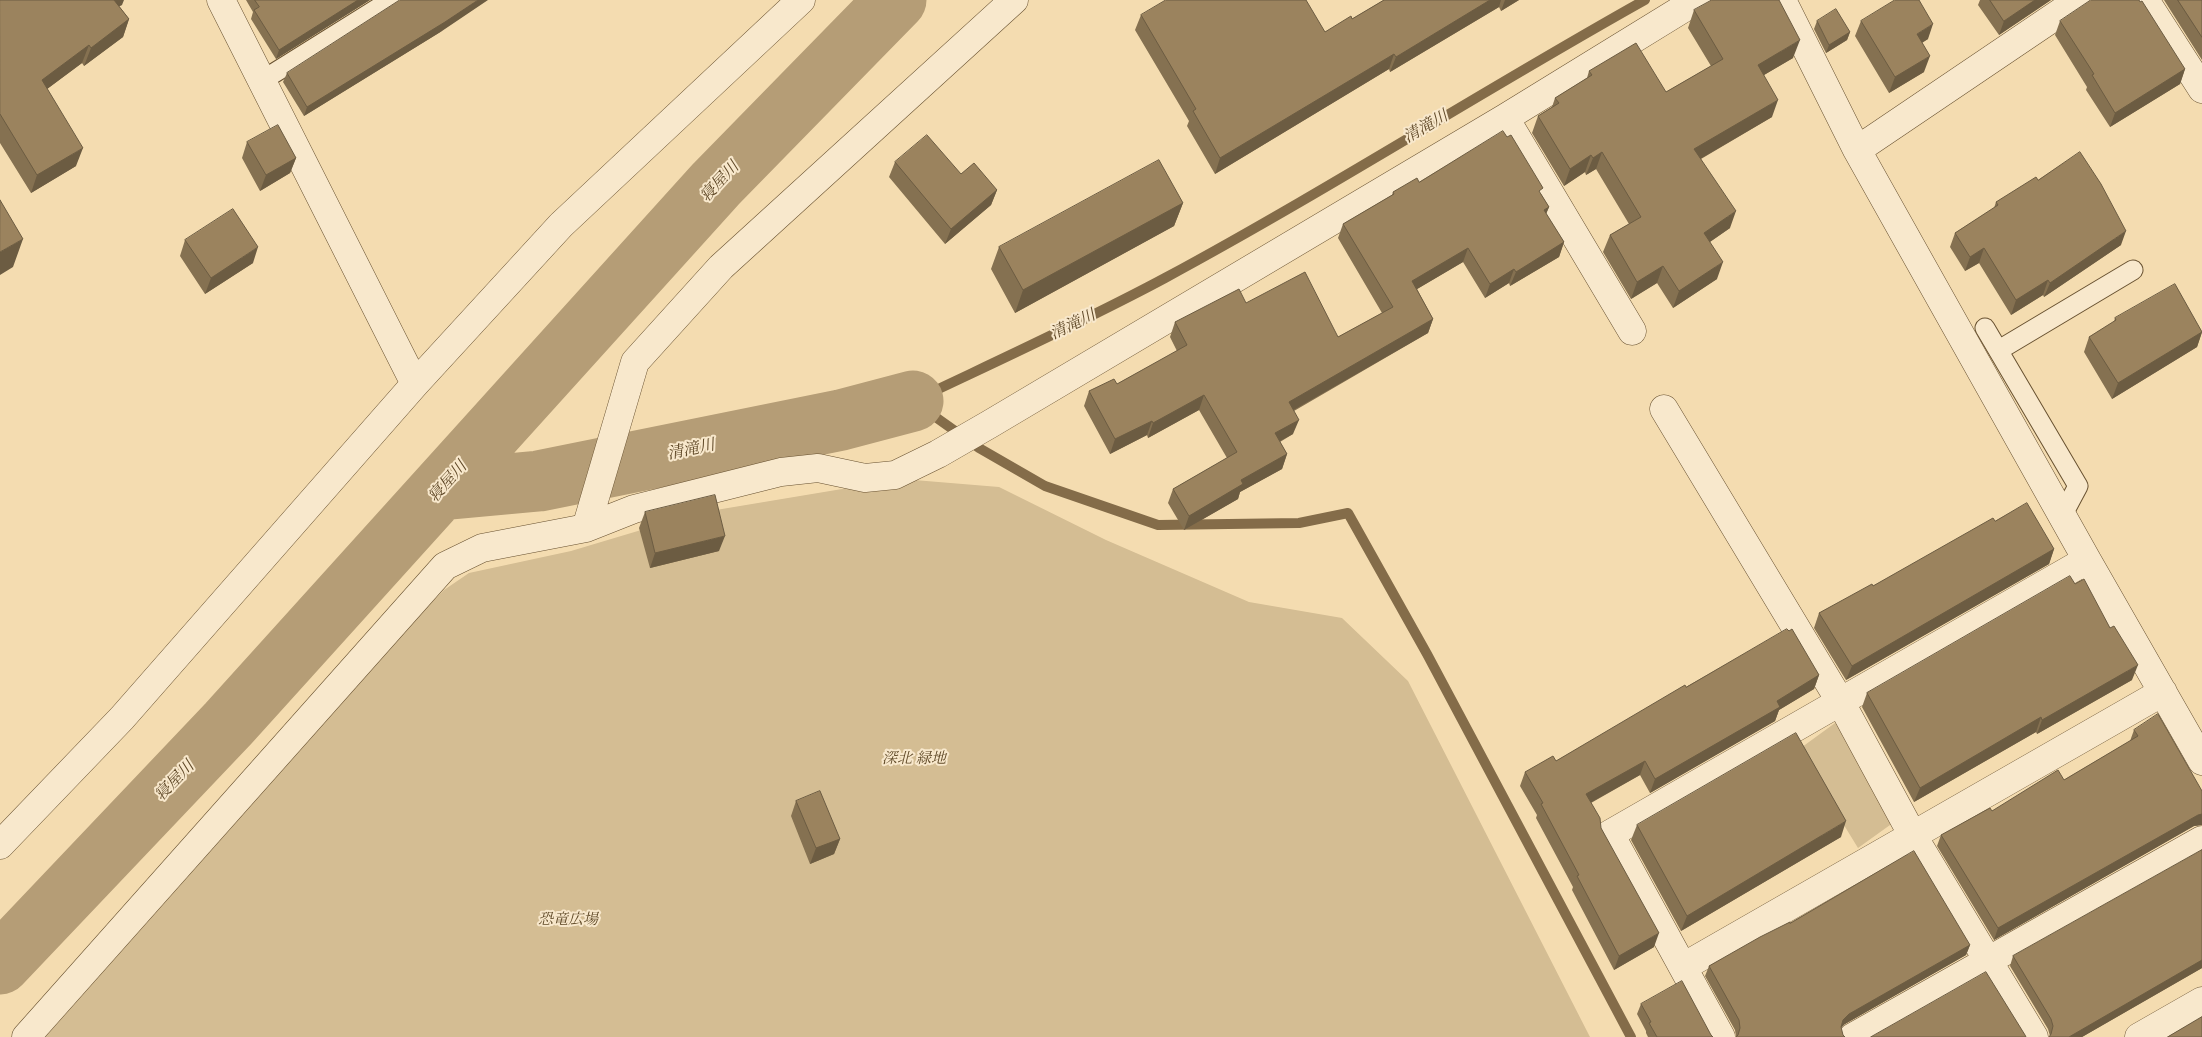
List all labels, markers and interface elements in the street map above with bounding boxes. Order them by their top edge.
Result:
water label: 清滝川 [1400,107,1452,147]
water label: 寝屋川 [697,158,743,206]
water label: 清滝川 [1047,306,1099,344]
water label: 清滝川 [666,436,716,464]
water label: 寝屋川 [425,458,471,506]
park label: 深北 緑地 [882,750,946,768]
water label: 寝屋川 [151,757,199,805]
park label: 恐竜広場 [538,911,598,929]

